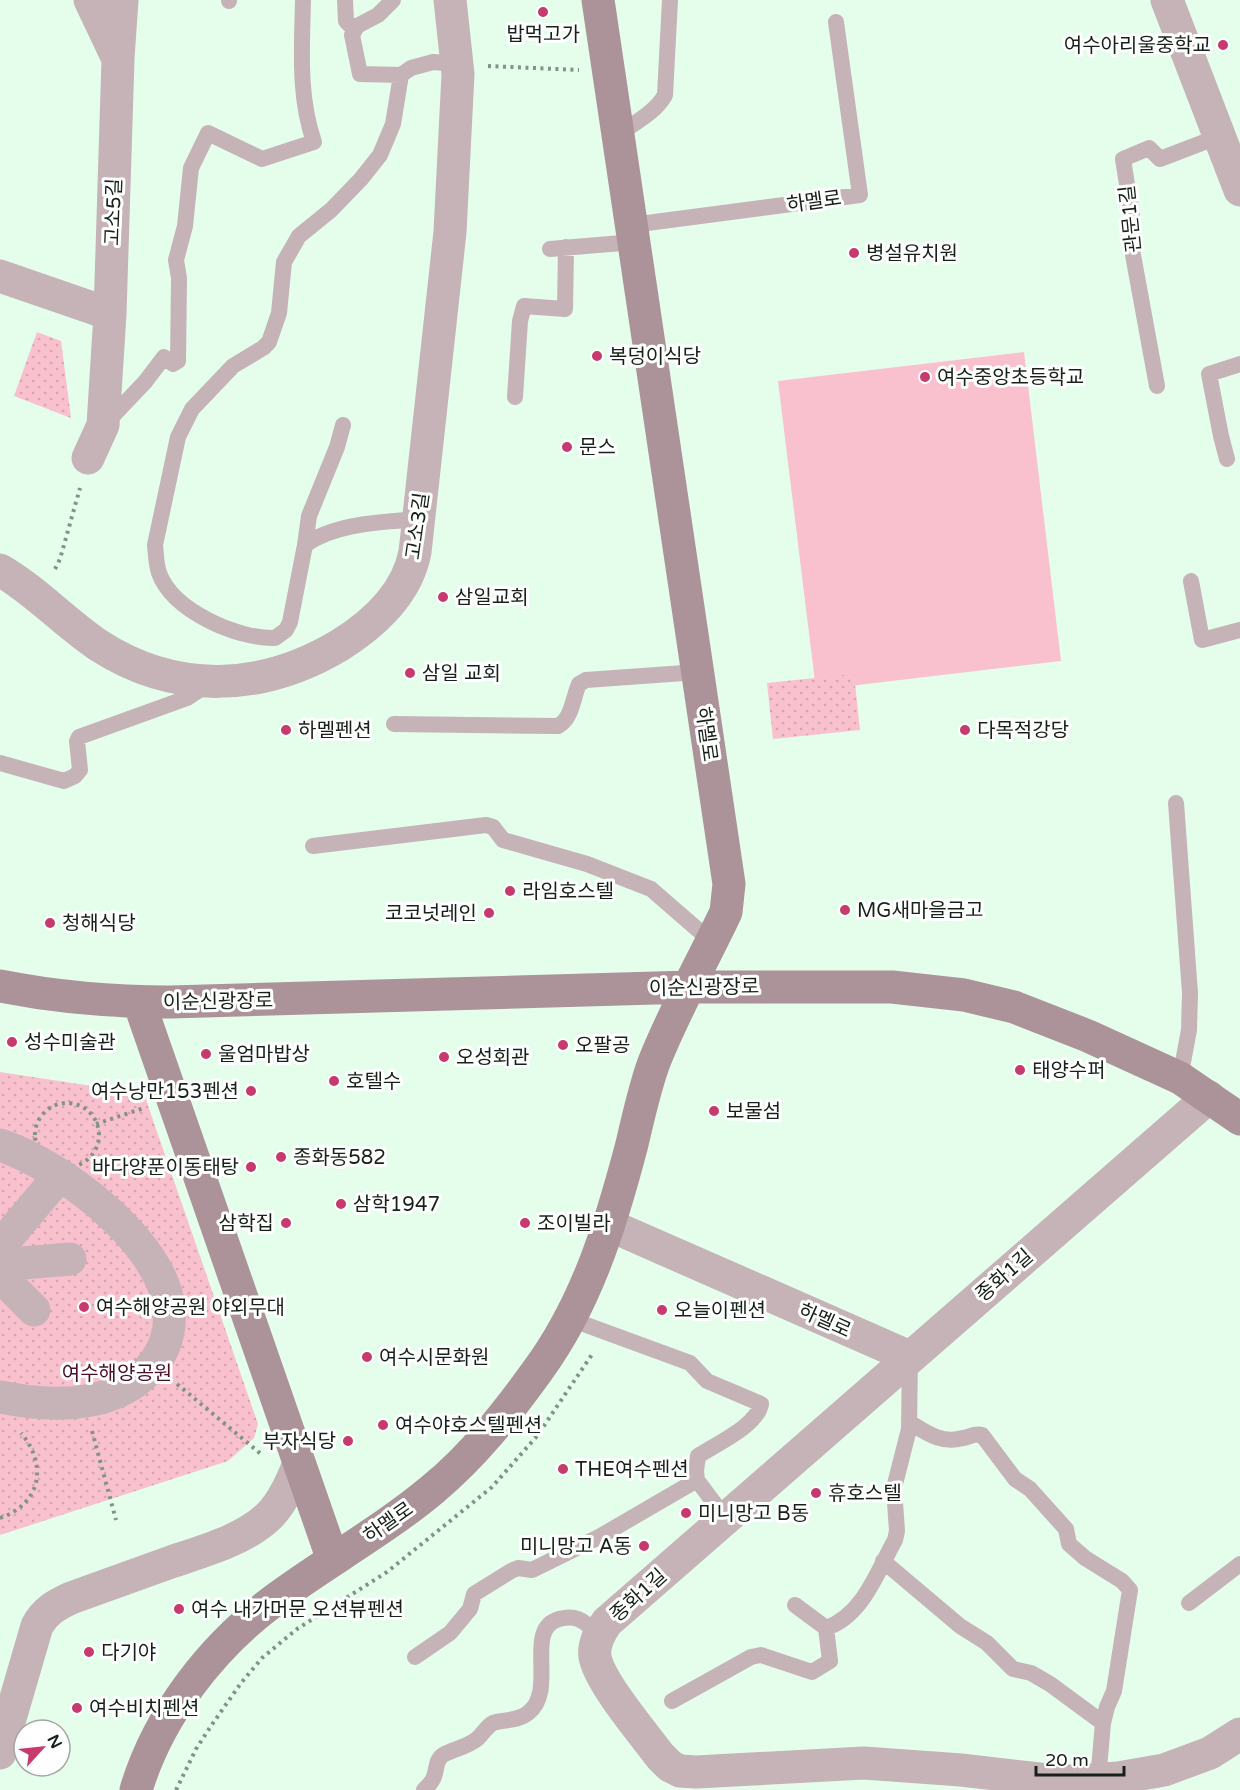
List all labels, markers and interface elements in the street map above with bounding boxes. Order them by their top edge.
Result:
marker: 밥먹고가 [536,5,550,19]
place label: 밥먹고가 [506,23,580,47]
place label: 여수아리울중학교 [1064,34,1211,58]
marker: 여수아리울중학교 [1216,38,1230,52]
street label: 고소5길 [101,178,127,246]
street label: 관문1길 [1116,184,1146,254]
street label: 하멜로 [785,186,843,218]
place label: 병설유치원 [866,242,958,266]
marker: 병설유치원 [847,246,861,260]
place label: 복덩이식당 [609,345,701,369]
marker: 복덩이식당 [590,349,604,363]
place label: 여수중앙초등학교 [937,366,1084,390]
marker: 여수중앙초등학교 [918,370,932,384]
place label: 문스 [579,436,616,460]
marker: 문스 [560,440,574,454]
street label: 고소3길 [401,491,435,561]
place label: 삼일교회 [455,586,529,610]
marker: 삼일교회 [436,590,450,604]
place label: 삼일 교회 [422,662,501,686]
marker: 삼일 교회 [403,666,417,680]
street label: 하멜로 [690,705,722,763]
place label: 하멜펜션 [298,719,372,743]
place label: 다목적강당 [977,719,1069,743]
marker: 하멜펜션 [279,723,293,737]
marker: 다목적강당 [958,723,972,737]
place label: 라임호스텔 [522,880,614,904]
marker: 라임호스텔 [503,884,517,898]
place label: MG새마을금고 [857,899,983,923]
place label: 코코넛레인 [385,902,477,926]
marker: MG새마을금고 [838,903,852,917]
marker: 코코넛레인 [482,906,496,920]
place label: 청해식당 [62,912,136,936]
marker: 청해식당 [43,916,57,930]
street label: 이순신광장로 [649,975,759,1001]
street label: 이순신광장로 [163,989,273,1015]
place label: 성수미술관 [24,1031,116,1055]
place label: 오팔공 [575,1034,630,1058]
marker: 성수미술관 [5,1035,19,1049]
marker: 오팔공 [556,1038,570,1052]
place label: 울엄마밥상 [218,1043,310,1067]
place label: 오성회관 [456,1046,530,1070]
marker: 울엄마밥상 [199,1047,213,1061]
marker: 오성회관 [437,1050,451,1064]
place label: 태양수퍼 [1032,1059,1106,1083]
marker: 태양수퍼 [1013,1063,1027,1077]
place label: 호텔수 [346,1070,401,1094]
marker: 호텔수 [327,1074,341,1088]
place label: 여수낭만153펜션 [91,1080,239,1104]
marker: 여수낭만153펜션 [244,1084,258,1098]
place label: 보물섬 [726,1100,781,1124]
marker: 보물섬 [707,1104,721,1118]
place label: 종화동582 [293,1146,386,1170]
marker: 종화동582 [274,1150,288,1164]
place label: 바다양푼이동태탕 [92,1156,239,1180]
marker: 바다양푼이동태탕 [244,1160,258,1174]
place label: 삼학1947 [353,1193,440,1217]
marker: 삼학1947 [334,1197,348,1211]
place label: 삼학집 [219,1212,274,1236]
place label: 조이빌라 [537,1212,611,1236]
marker: 삼학집 [279,1216,293,1230]
marker: 조이빌라 [518,1216,532,1230]
street label: 종화1길 [971,1244,1038,1307]
place label: 여수해양공원 야외무대 [96,1296,285,1320]
place label: 오늘이펜션 [674,1299,766,1323]
street label: 하멜로 [794,1299,855,1343]
marker: 여수해양공원 야외무대 [77,1300,91,1314]
marker: 오늘이펜션 [655,1303,669,1317]
place label: 여수시문화원 [379,1346,489,1370]
marker: 여수시문화원 [360,1350,374,1364]
park label: 여수해양공원 [62,1362,172,1386]
place label: 여수야호스텔펜션 [395,1414,542,1438]
marker: 여수야호스텔펜션 [376,1418,390,1432]
place label: 부자식당 [262,1430,336,1454]
marker: 부자식당 [341,1434,355,1448]
place label: THE여수펜션 [575,1458,689,1482]
marker: THE여수펜션 [556,1462,570,1476]
place label: 휴호스텔 [828,1482,902,1506]
marker: 휴호스텔 [809,1486,823,1500]
street label: 하멜로 [359,1497,418,1548]
place label: 미니망고 B동 [698,1502,809,1526]
marker: 미니망고 B동 [679,1506,693,1520]
place label: 미니망고 A동 [520,1535,632,1559]
marker: 미니망고 A동 [637,1539,651,1553]
street label: 종화1길 [605,1564,672,1627]
place label: 여수 내가머문 오션뷰펜션 [191,1598,404,1622]
marker: 여수 내가머문 오션뷰펜션 [172,1602,186,1616]
place label: 다기야 [101,1641,156,1665]
marker: 다기야 [82,1645,96,1659]
place label: 여수비치펜션 [89,1697,199,1721]
marker: 여수비치펜션 [70,1701,84,1715]
north arrow [12,1718,72,1778]
text: N [43,1731,66,1752]
scale bar [1036,1739,1124,1777]
text: 20 m [1045,1749,1089,1771]

